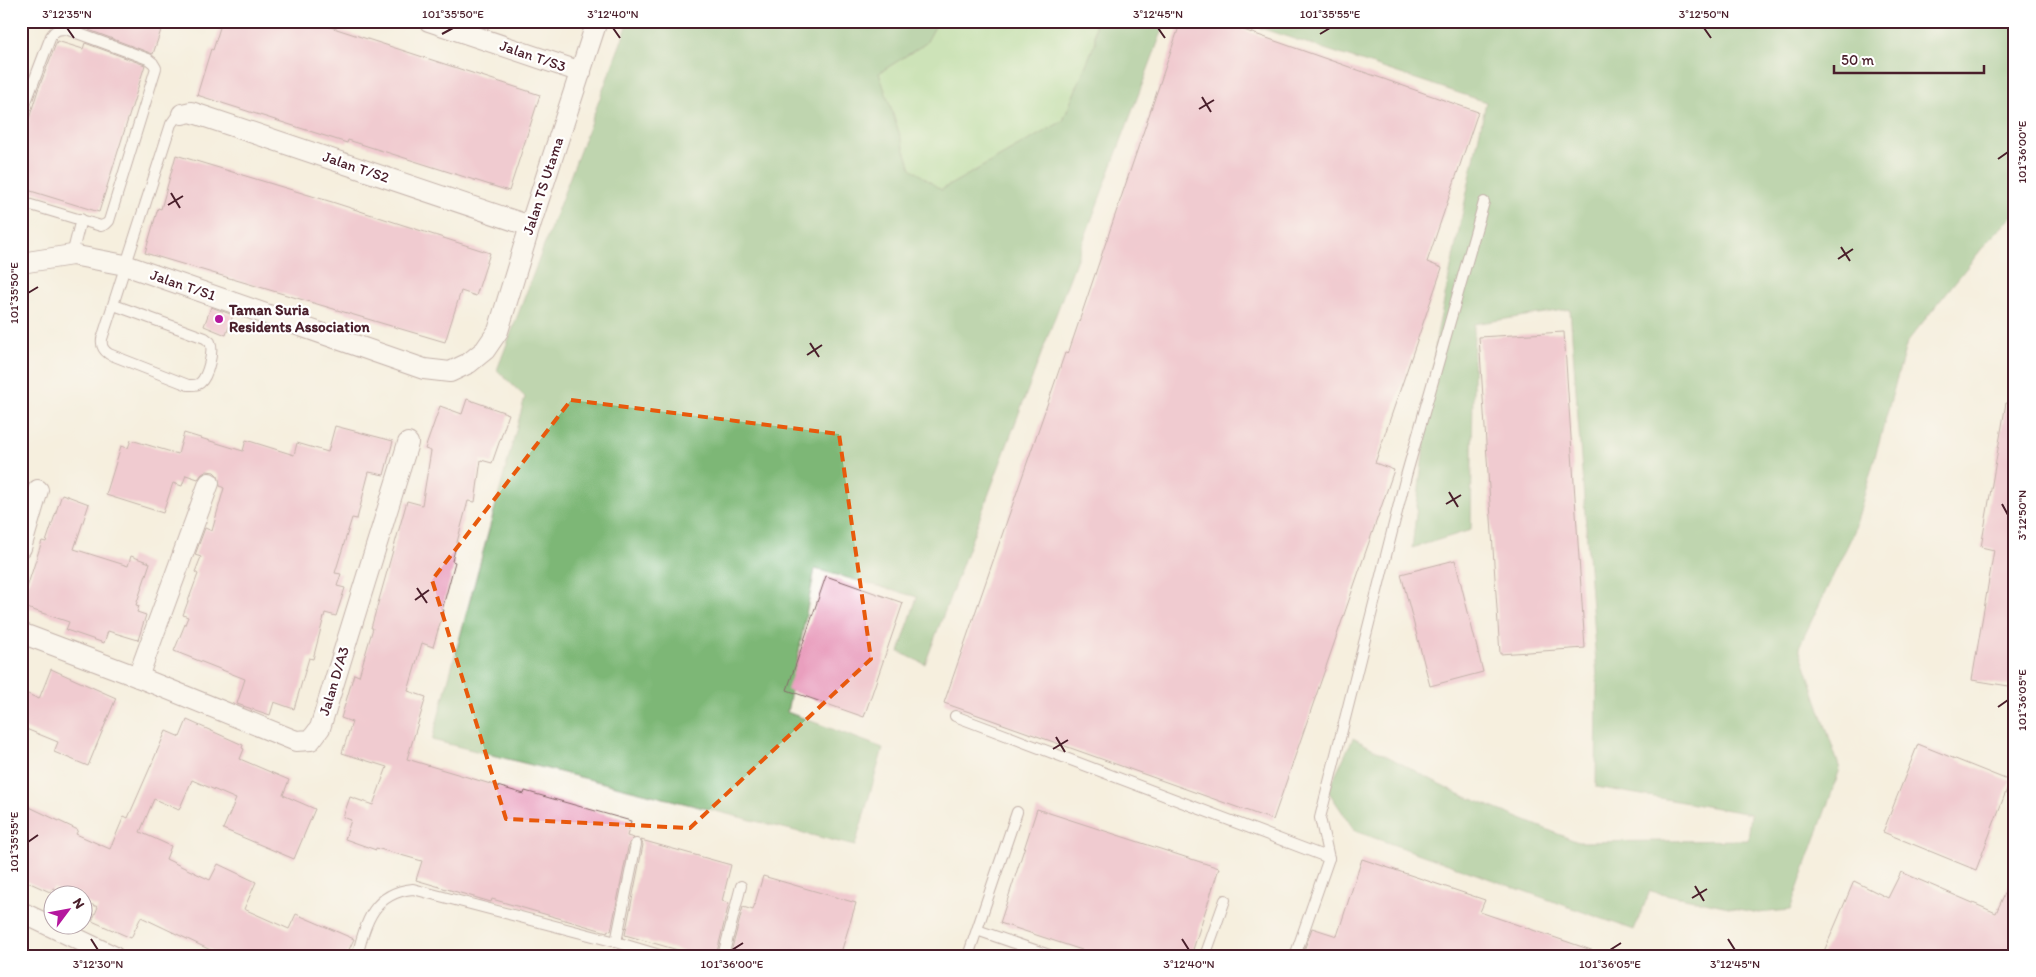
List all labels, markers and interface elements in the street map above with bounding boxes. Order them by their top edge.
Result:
text: 3°12'35"N [42,7,92,21]
text: 101°35'50"E [422,7,484,21]
text: 3°12'40"N [587,7,639,21]
text: 3°12'45"N [1133,7,1183,21]
text: 101°35'55"E [1300,7,1361,21]
text: 3°12'50"N [1679,7,1729,21]
street label: Jalan T/S3 [497,36,569,76]
scale bar [1834,42,1984,74]
text: 50 m [1841,51,1874,69]
text: 101°36'00"E [2015,120,2029,183]
street label: Jalan TS Utama [519,134,567,237]
street label: Jalan T/S2 [321,147,392,187]
text: 101°35'50"E [7,262,21,324]
street label: Jalan T/S1 [148,265,218,305]
place label: Taman Suria Residents Association [228,301,370,336]
marker: Taman Suria Residents Association [213,313,225,325]
text: 3°12'50"N [2015,490,2029,540]
street label: Jalan D/A3 [315,644,353,718]
text: 101°36'05"E [2015,669,2029,731]
text: 101°35'55"E [7,811,21,872]
north arrow [42,884,92,934]
text: N [69,895,88,912]
text: 3°12'30"N [73,957,123,971]
text: 101°36'00"E [701,957,764,971]
text: 3°12'40"N [1163,957,1215,971]
text: 101°36'05"E [1579,957,1641,971]
text: 3°12'45"N [1710,957,1760,971]

